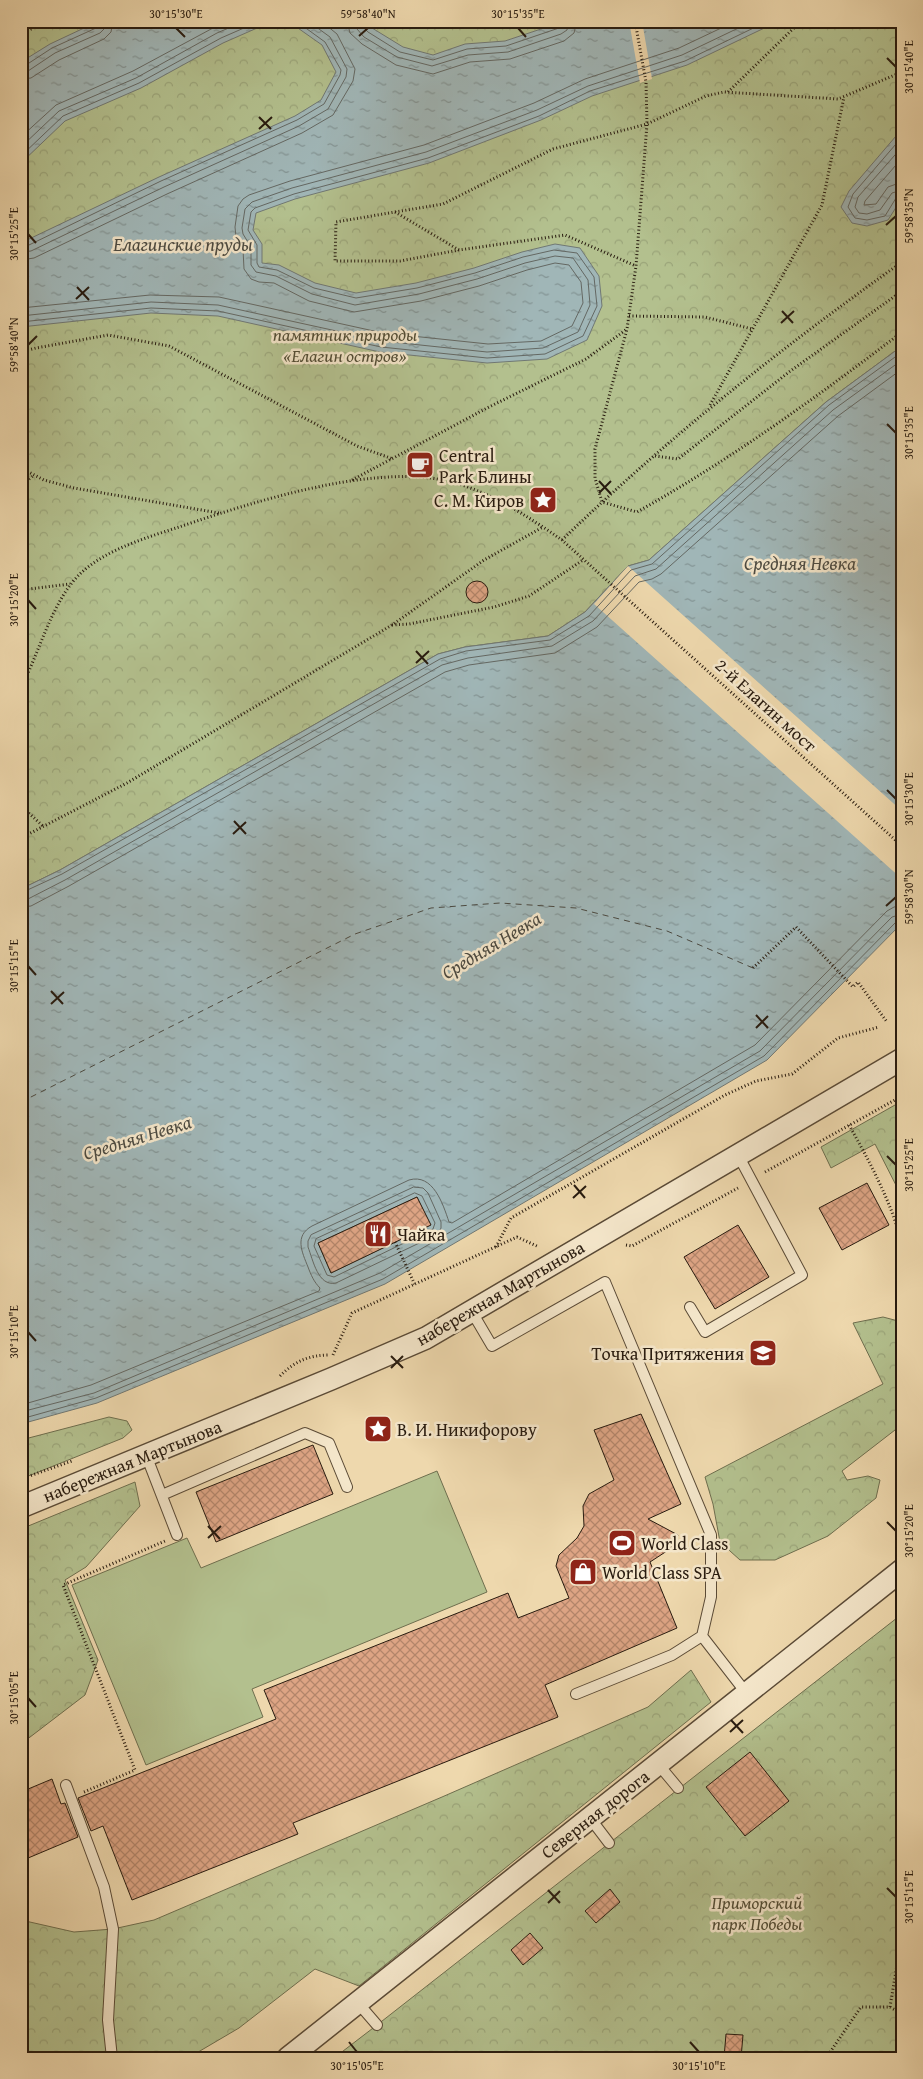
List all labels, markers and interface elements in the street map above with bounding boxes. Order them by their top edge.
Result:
text: 30°15'30"E [149,5,203,22]
text: 59°58'40"N [340,5,396,22]
text: 30°15'35"E [491,5,545,22]
text: 30°15'40"E [900,40,917,94]
text: 59°58'35"N [900,188,917,244]
text: 30°15'25"E [5,207,22,261]
water label: Елагинские пруды [112,230,253,258]
text: 59°58'40"N [5,317,22,373]
park label: памятник природы «Елагин остров» [273,321,417,369]
text: 30°15'35"E [900,406,917,460]
place label: Central Park Блины [439,442,532,490]
cafe icon: Central Park Блины [405,450,435,480]
place icon: С. М. Киров [528,485,558,515]
place label: С. М. Киров [434,487,524,514]
water label: Средняя Невка [744,549,856,577]
text: 30°15'20"E [5,573,22,627]
street label: 2-й Елагин мост [709,652,823,758]
text: 30°15'30"E [900,772,917,826]
text: 59°58'30"N [900,869,917,925]
water label: Средняя Невка [436,904,546,986]
text: 30°15'15"E [5,939,22,993]
water label: Средняя Невка [79,1107,195,1167]
text: 30°15'25"E [900,1138,917,1192]
restaurant icon: Чайка [363,1219,393,1249]
place label: Чайка [397,1221,446,1248]
street label: набережная Мартынова [411,1233,590,1352]
text: 30°15'10"E [5,1305,22,1359]
school or university icon: Точка Притяжения [748,1338,778,1368]
place label: Точка Притяжения [591,1340,744,1367]
street label: набережная Мартынова [38,1413,226,1509]
place icon: В. И. Никифорову [363,1414,393,1444]
place label: В. И. Никифорову [397,1416,537,1443]
text: 30°15'20"E [900,1504,917,1558]
sports icon: World Class [607,1528,637,1558]
place label: World Class [641,1530,728,1557]
shop icon: World Class SPA [568,1557,598,1587]
place label: World Class SPA [602,1559,722,1586]
text: 30°15'05"E [5,1671,22,1725]
street label: Северная дорога [535,1763,655,1865]
text: 30°15'15"E [900,1870,917,1924]
park label: Приморский парк Победы [712,1889,802,1937]
text: 30°15'05"E [330,2057,384,2074]
text: 30°15'10"E [672,2057,726,2074]

